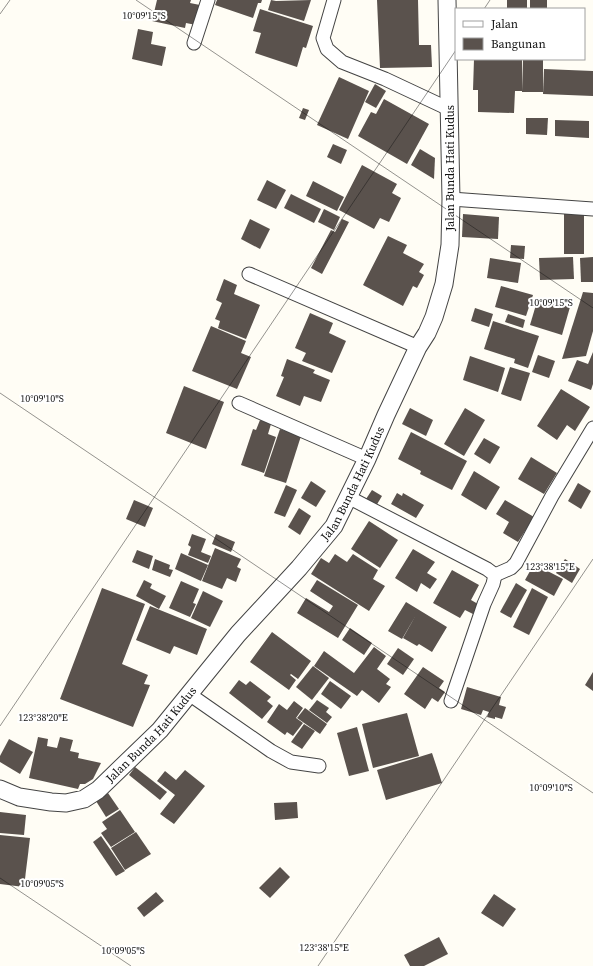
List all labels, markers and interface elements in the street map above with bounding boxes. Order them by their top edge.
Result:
legend [455,8,585,60]
text: 10°09'15"S [122,9,166,22]
text: Jalan [490,16,518,32]
text: Bangunan [491,36,546,52]
street label: Jalan Bunda Hati Kudus [442,105,458,232]
text: 10°09'15"S [529,296,573,309]
text: 10°09'10"S [20,392,64,405]
street label: Jalan Bunda Hati Kudus [316,424,388,545]
text: 123°38'15"E [525,560,575,573]
street label: Jalan Bunda Hati Kudus [102,683,200,787]
text: 123°38'20"E [18,711,68,724]
text: 10°09'10"S [529,781,573,794]
text: 10°09'05"S [20,877,64,890]
text: 123°38'15"E [299,941,349,954]
text: 10°09'05"S [101,944,145,957]

